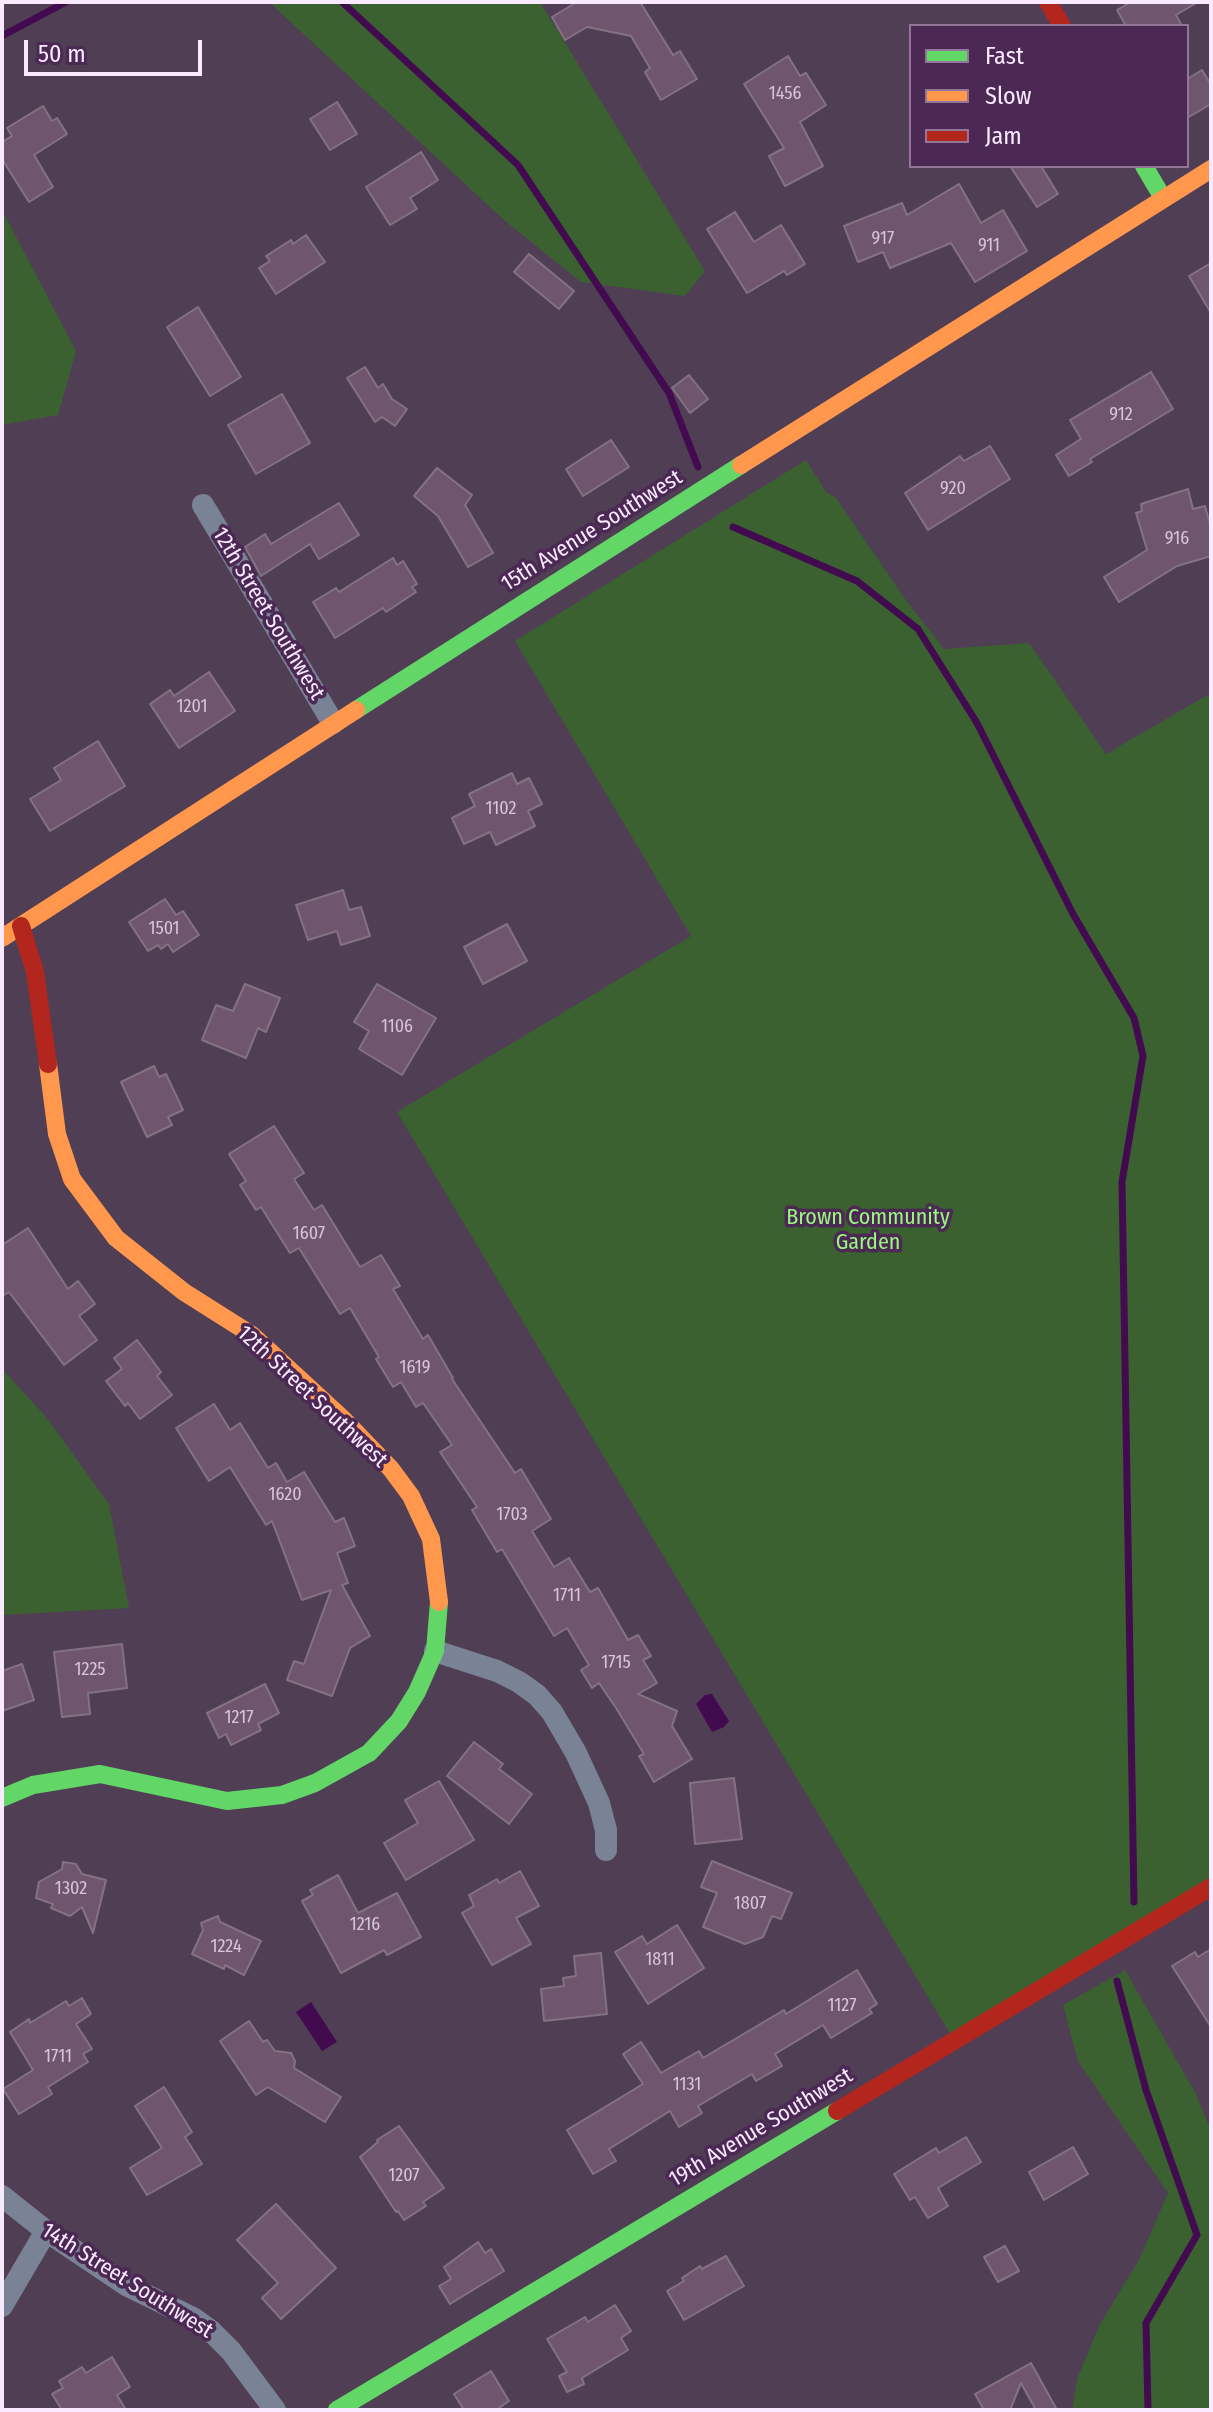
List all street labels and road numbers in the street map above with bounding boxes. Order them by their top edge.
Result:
street label: 15th Avenue Southwest [497,465,687,597]
street label: 12th Street Southwest [206,523,330,705]
street label: 12th Street Southwest [231,1320,393,1474]
street label: 19th Avenue Southwest [665,2063,857,2193]
street label: 14th Street Southwest [36,2218,218,2344]

